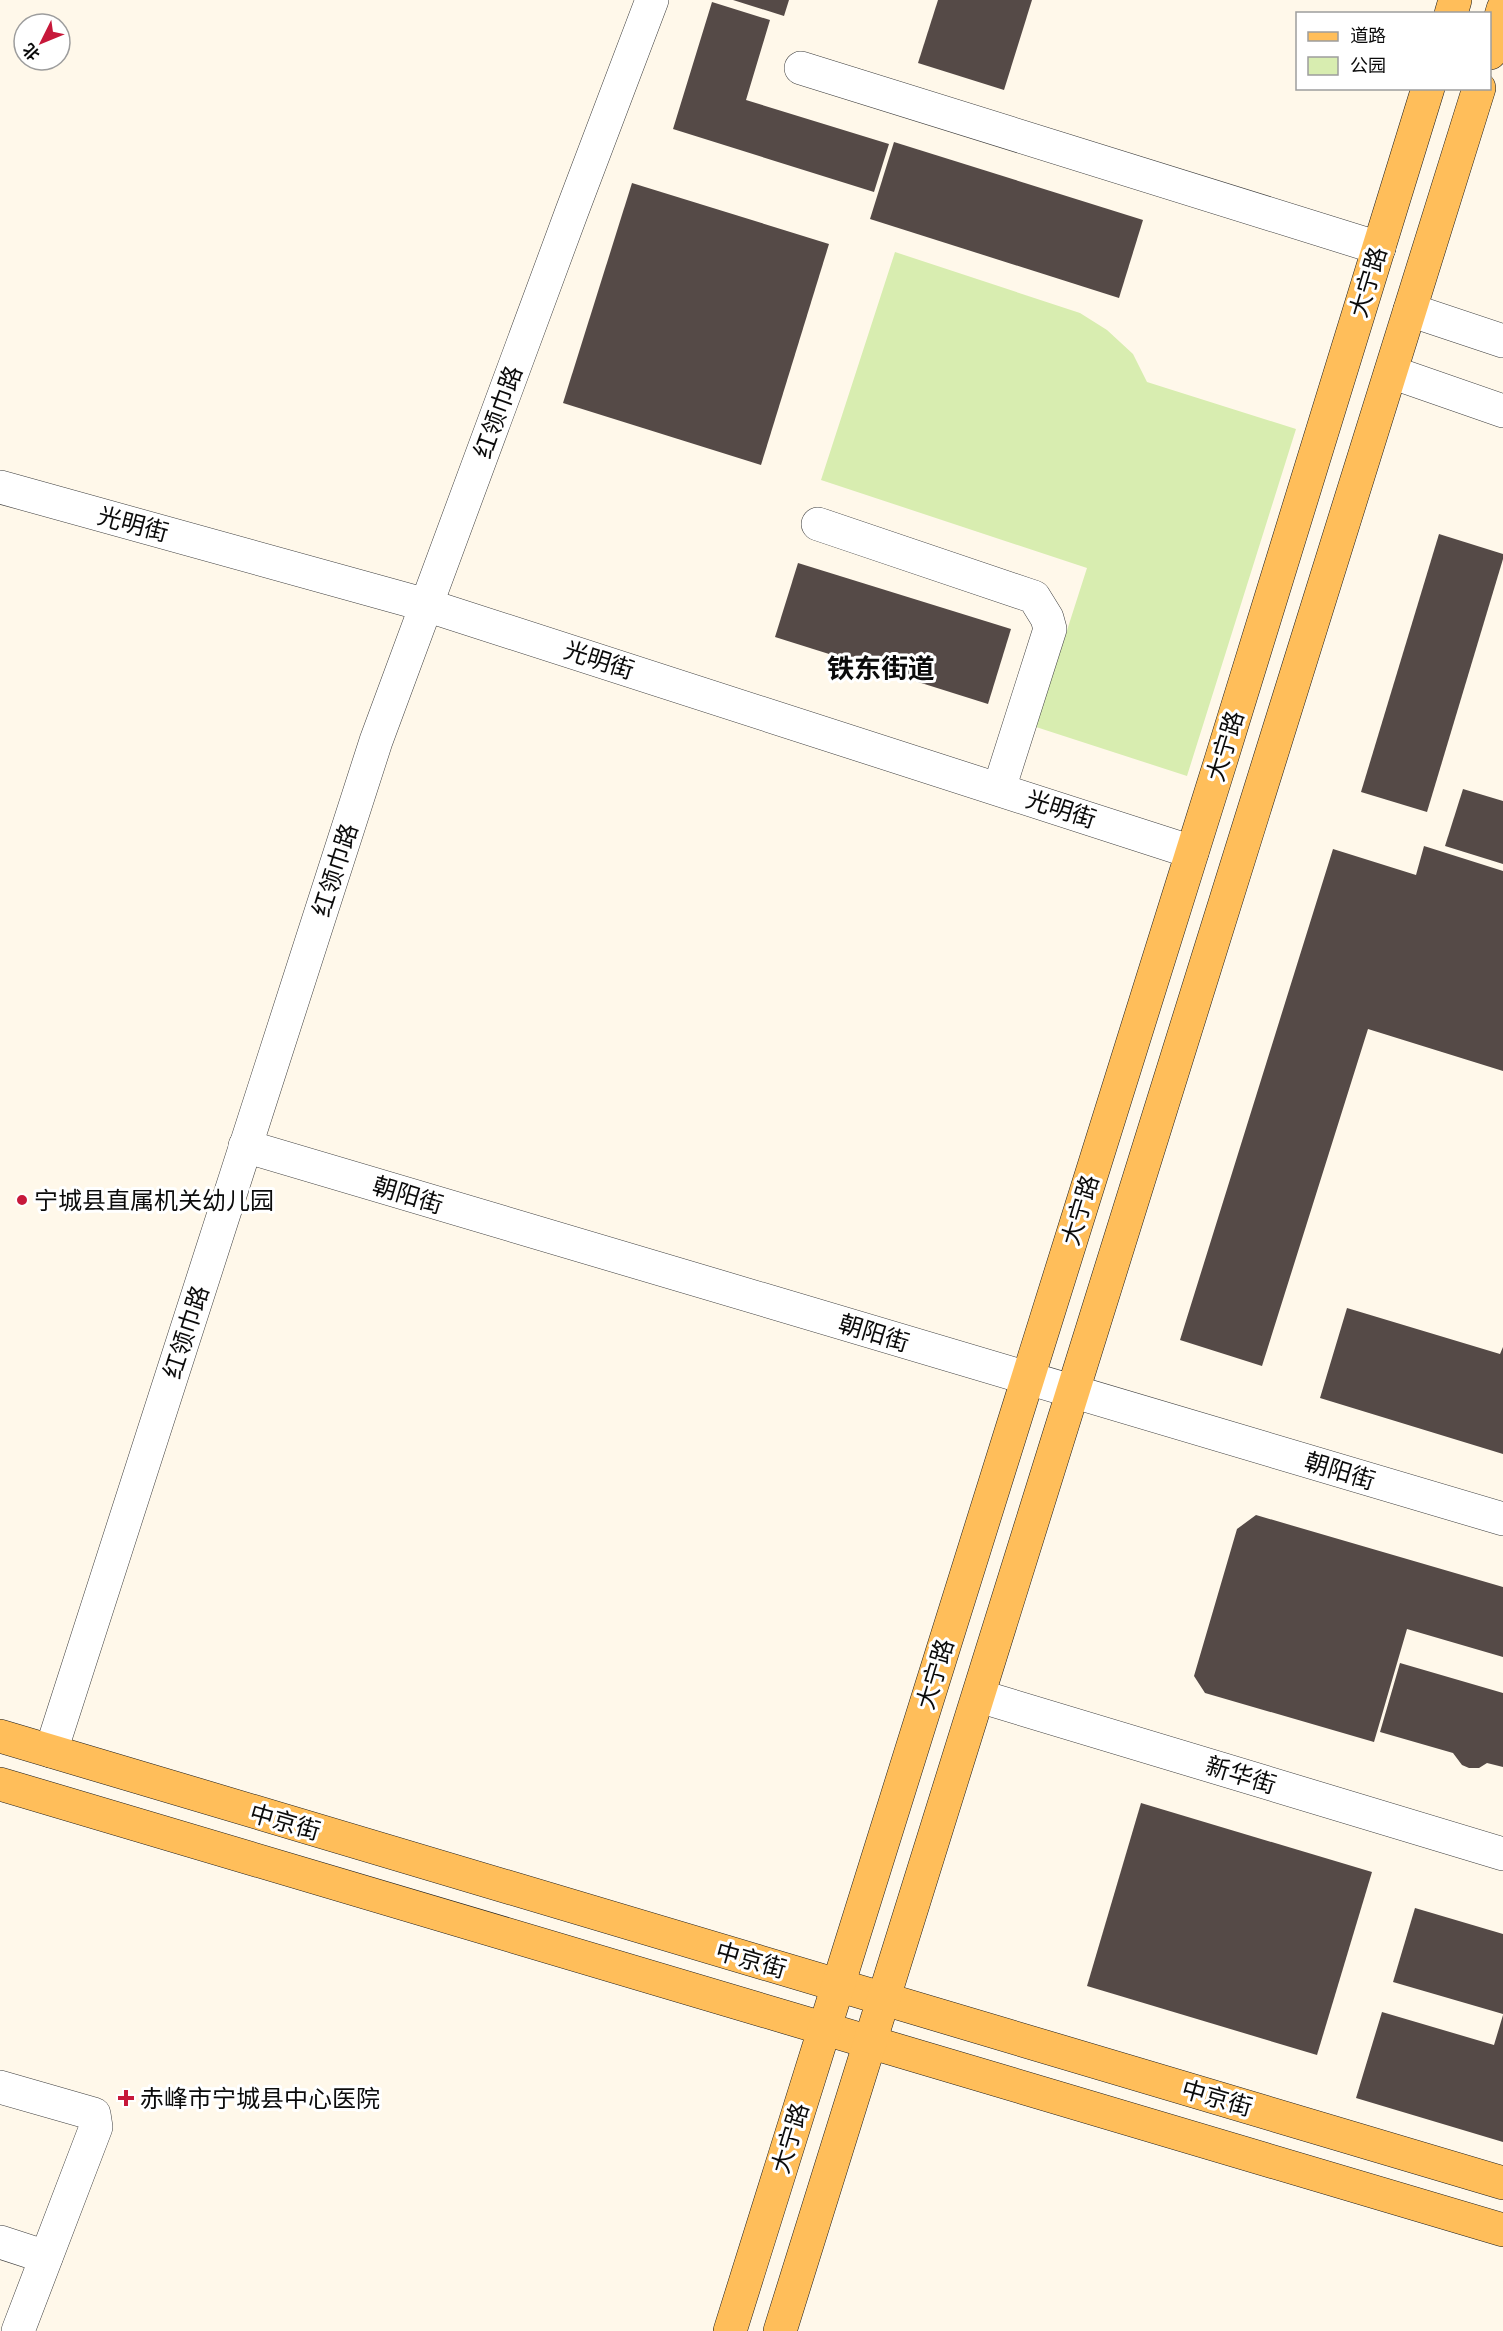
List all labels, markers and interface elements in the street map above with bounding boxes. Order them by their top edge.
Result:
north arrow [12,12,72,72]
legend [1296,12,1491,90]
text: 道路 [1350,25,1386,47]
text: 北 [19,40,44,64]
text: 公园 [1350,55,1386,77]
street label: 大宁路 [1344,243,1392,321]
street label: 红领巾路 [468,362,528,462]
street label: 光明街 [94,501,172,547]
street label: 光明街 [560,635,638,685]
district label: 铁东街道 [827,653,935,685]
street label: 大宁路 [1201,707,1249,785]
street label: 光明街 [1022,784,1100,834]
street label: 红领巾路 [306,820,364,920]
street label: 朝阳街 [369,1171,447,1219]
street label: 大宁路 [1056,1171,1104,1249]
place label: 宁城县直属机关幼儿园 [34,1186,274,1215]
marker: 宁城县直属机关幼儿园 [15,1193,29,1207]
street label: 红领巾路 [157,1282,215,1382]
street label: 朝阳街 [835,1309,913,1357]
street label: 朝阳街 [1301,1447,1379,1495]
street label: 大宁路 [911,1635,959,1713]
street label: 新华街 [1202,1751,1280,1799]
street label: 中京街 [246,1798,324,1846]
street label: 中京街 [712,1936,790,1984]
street label: 中京街 [1178,2074,1256,2122]
place label: 赤峰市宁城县中心医院 [140,2084,380,2113]
marker: 赤峰市宁城县中心医院 [117,2089,135,2107]
street label: 大宁路 [766,2099,814,2177]

